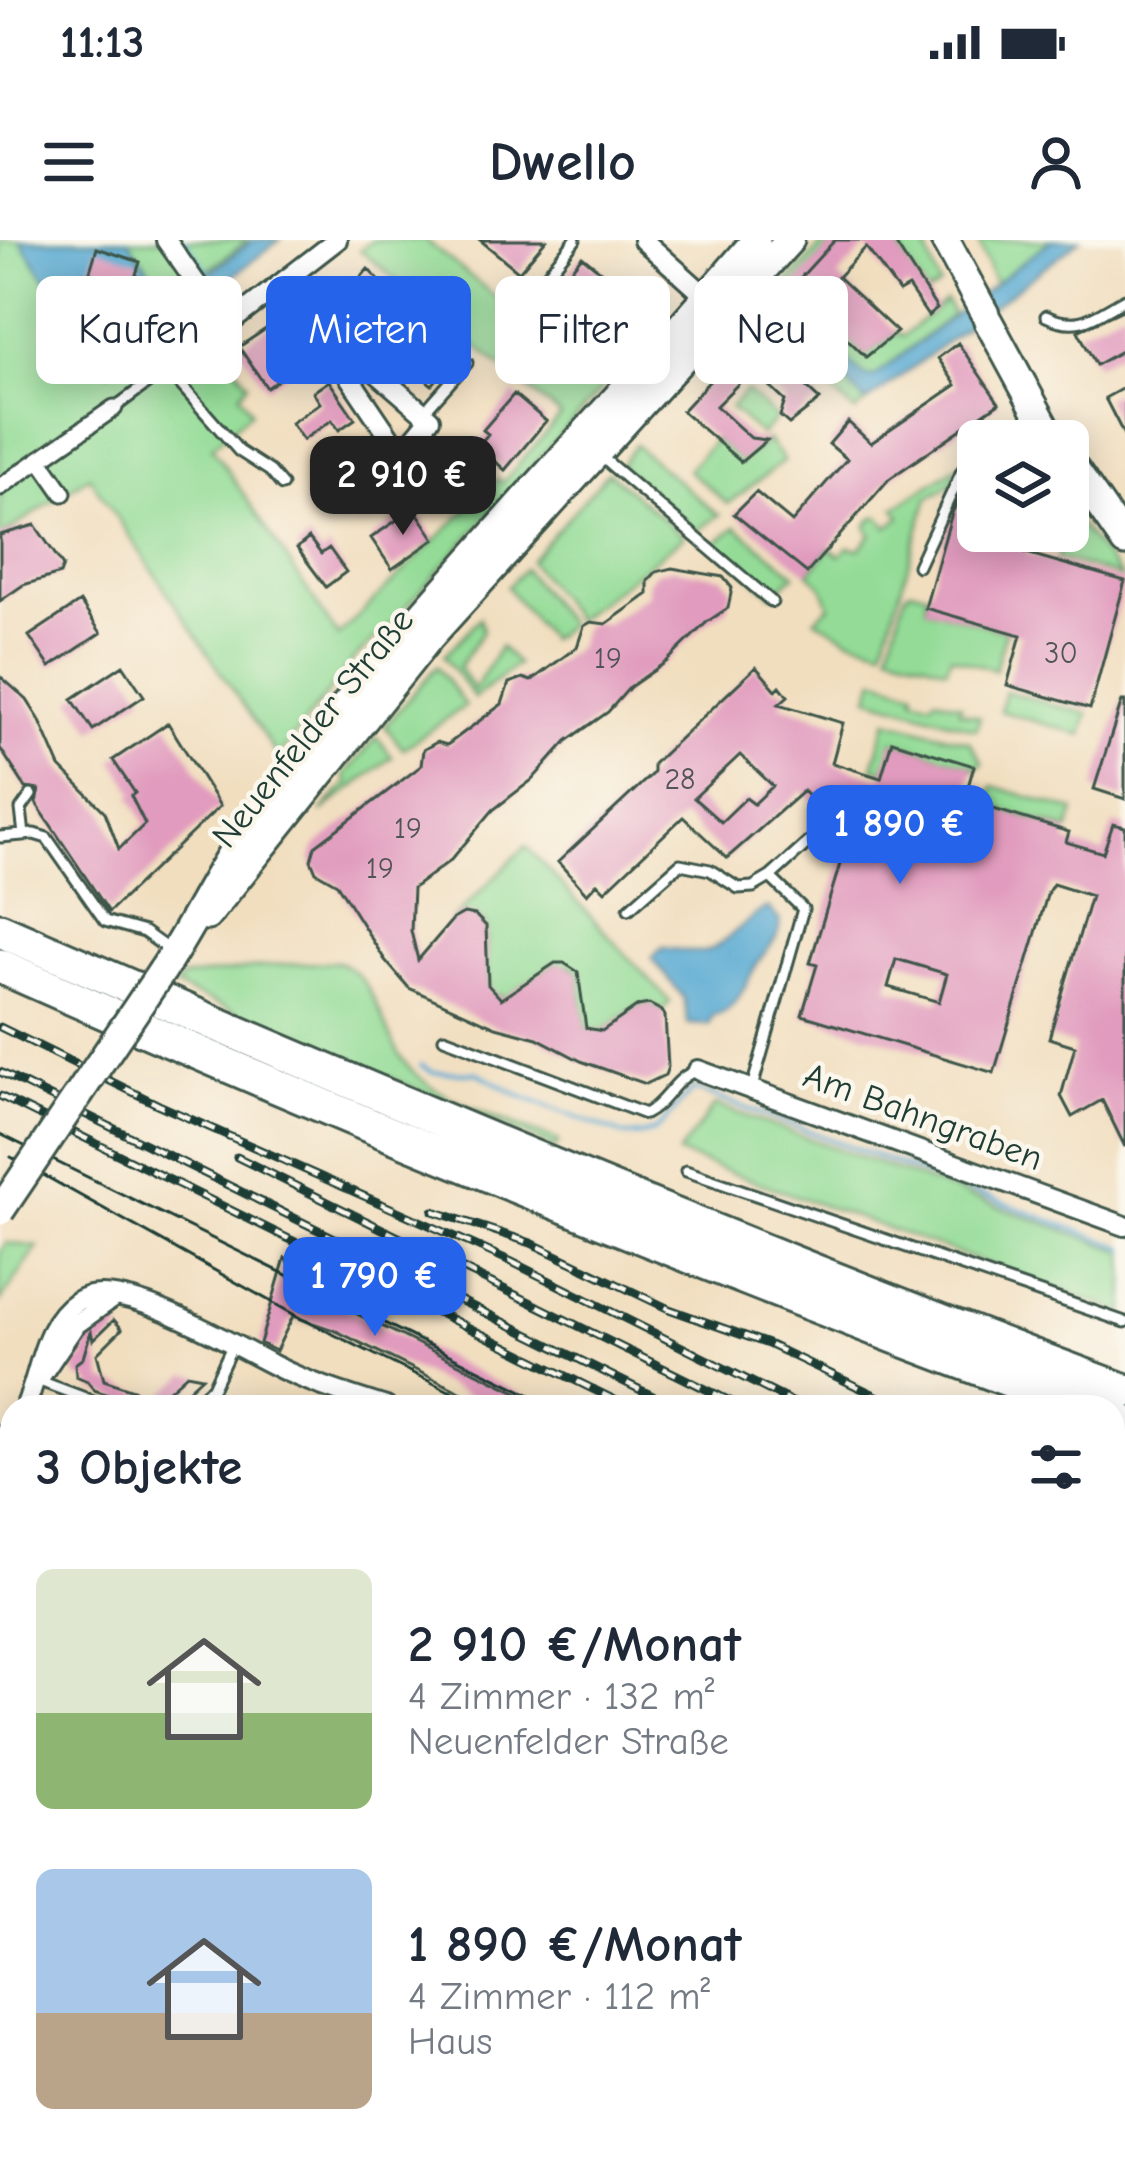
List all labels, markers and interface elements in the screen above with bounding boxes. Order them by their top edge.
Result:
text: 11:13 [60,16,145,68]
icon: menu [36,129,102,195]
icon: person [1023,129,1089,195]
text: Dwello [489,131,636,194]
chip: Kaufen [36,276,242,384]
chip: Mieten [266,276,471,384]
chip: Filter [495,276,670,384]
chip: Neu [694,276,848,384]
map controls [957,420,1089,552]
button: layers [957,420,1089,552]
pin: 2 910 € [292,436,514,538]
text: 2 910 € [337,452,469,497]
street label: Neuenfelder Straße [204,600,422,856]
house number: 30 [1044,636,1078,671]
house number: 19 [594,641,622,676]
house number: 28 [664,762,696,797]
pin: 1 890 € [789,785,1011,887]
text: 1 890 € [834,801,966,846]
house number: 19 [394,811,422,846]
house number: 19 [366,851,394,886]
street label: Am Bahngraben [798,1055,1048,1179]
pin: 1 790 € [264,1237,486,1339]
text: 1 790 € [310,1253,440,1298]
icon: filters [1023,1434,1089,1500]
text: 3 Objekte [36,1438,242,1497]
text: 2 910 €/Monat [408,1615,741,1674]
icon: home [132,1617,276,1761]
text: 4 Zimmer · 132 m² [408,1674,714,1719]
text: Neuenfelder Straße [408,1719,729,1764]
text: 1 890 €/Monat [408,1915,742,1974]
icon: home [132,1917,276,2061]
text: 4 Zimmer · 112 m² [408,1974,710,2019]
text: Haus [408,2019,492,2064]

